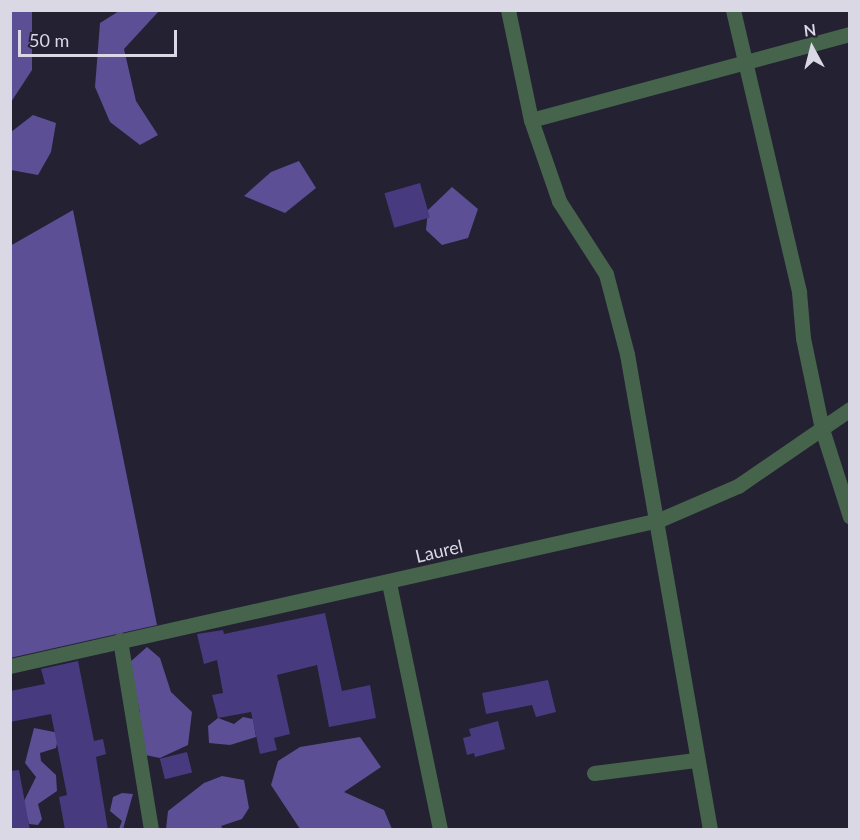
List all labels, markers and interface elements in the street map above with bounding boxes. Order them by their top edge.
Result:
scale bar [21,18,180,56]
north arrow [782,18,842,78]
text: N [802,19,817,40]
text: 50 m [29,29,69,51]
street label: Laurel [413,535,465,567]

